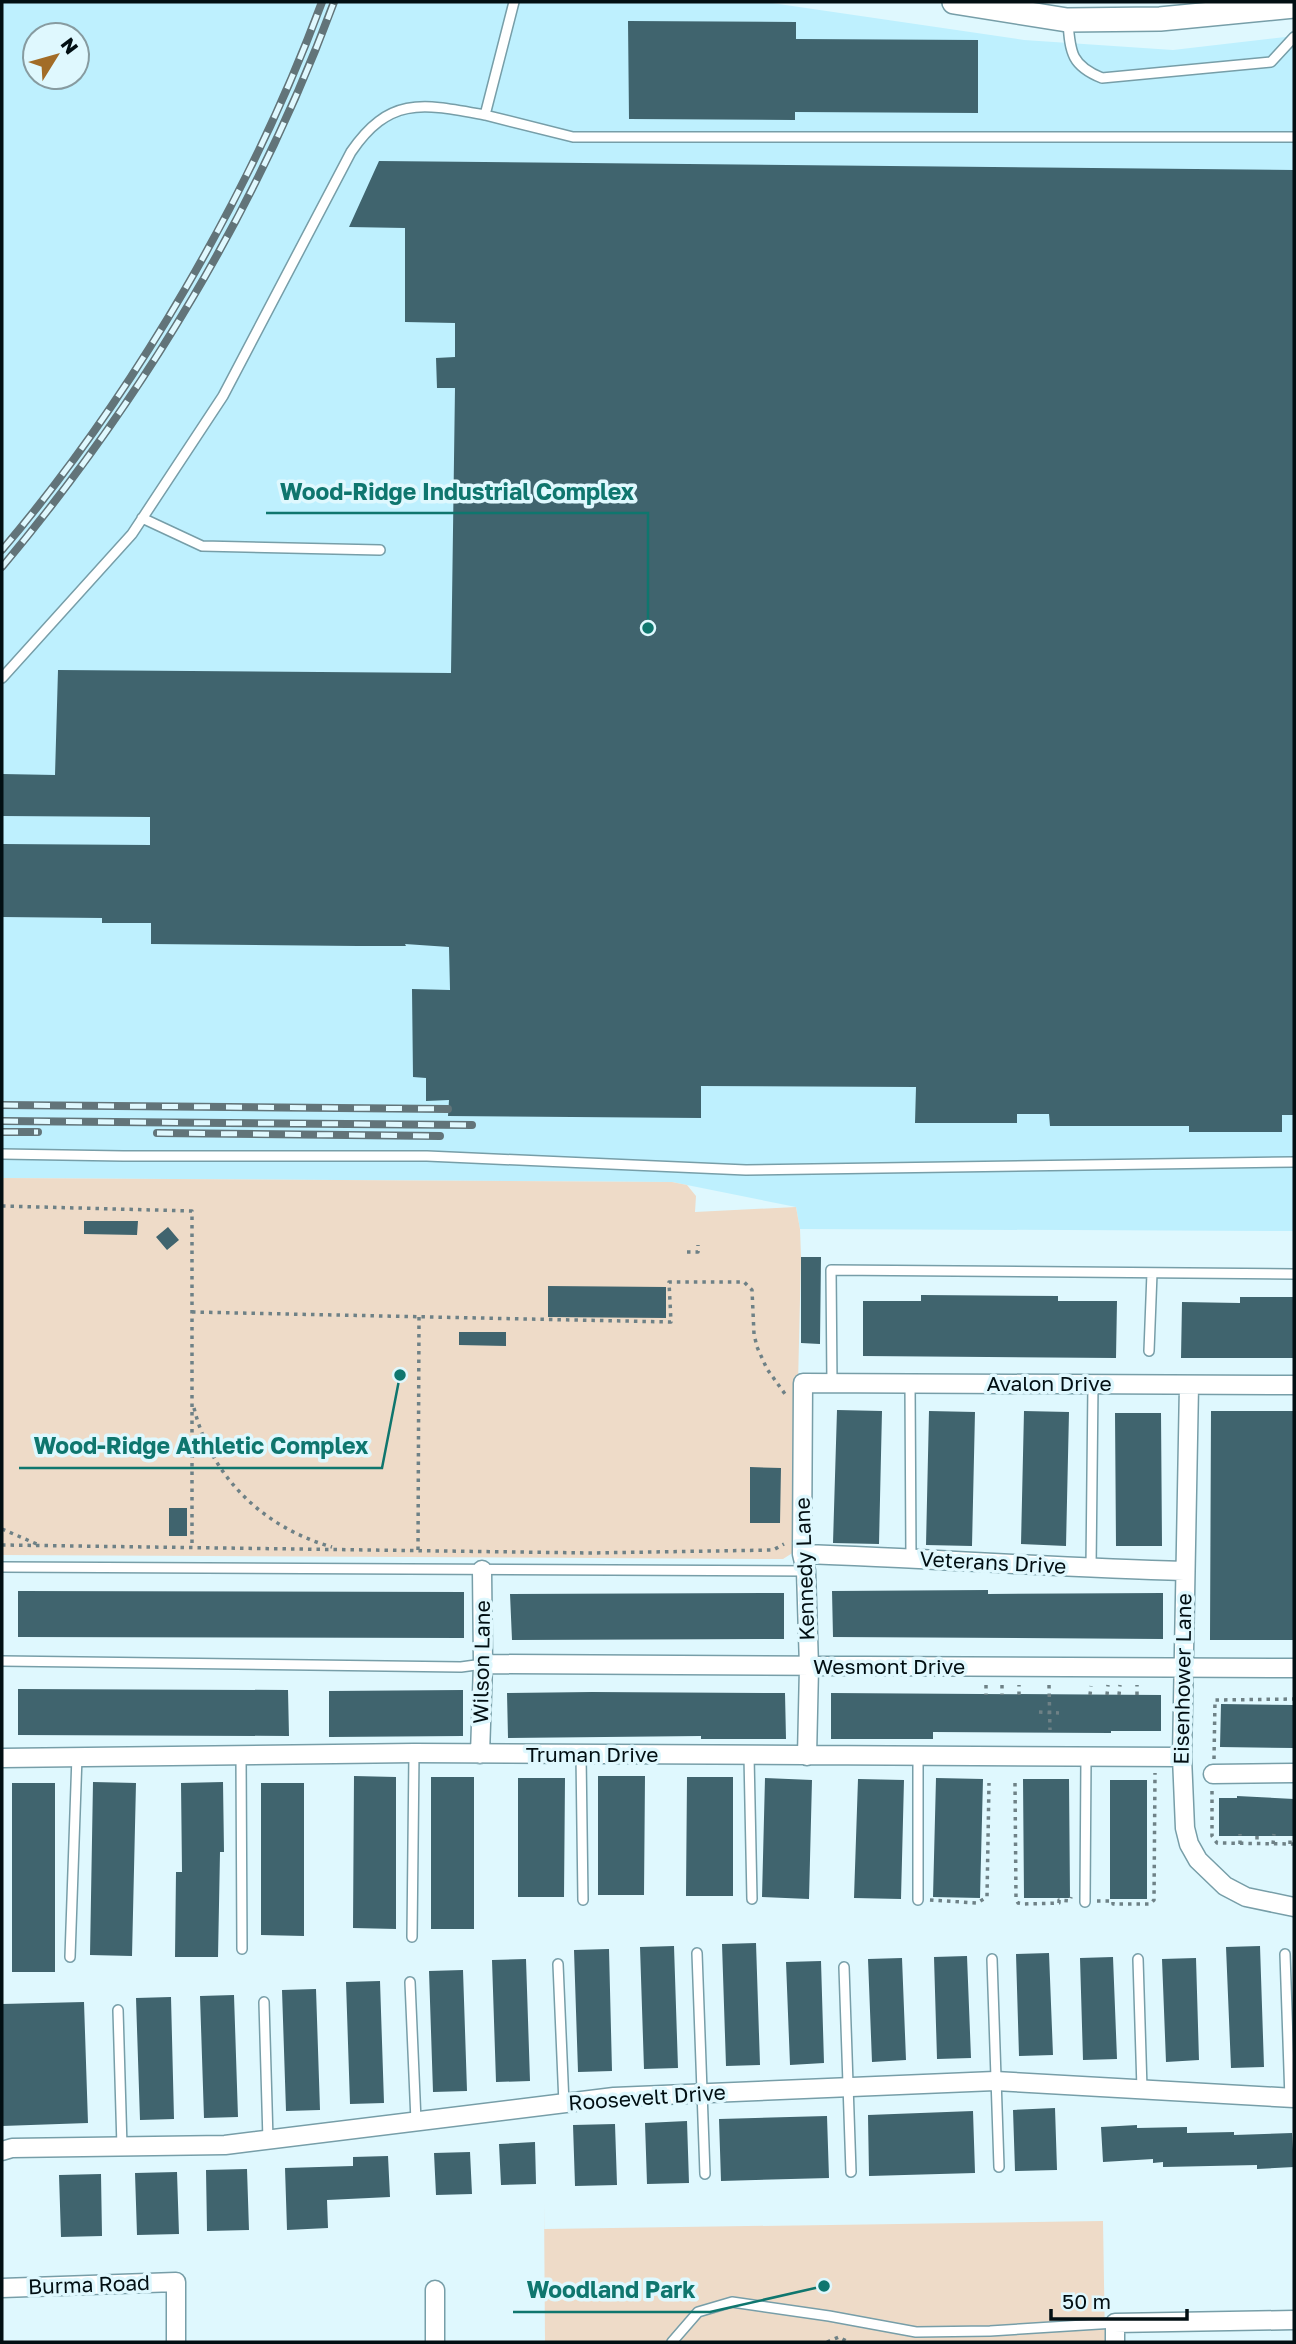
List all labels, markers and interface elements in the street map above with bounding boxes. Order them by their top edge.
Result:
north arrow [21,21,91,91]
text: N [56,33,84,58]
callout: Wood-Ridge Industrial Complex [266,469,648,513]
text: Wood-Ridge Industrial Complex [280,477,635,505]
street label: Avalon Drive [986,1370,1112,1396]
callout: Wood-Ridge Athletic Complex [19,1424,382,1468]
text: Wood-Ridge Athletic Complex [34,1431,369,1459]
street label: Kennedy Lane [789,1497,819,1641]
street label: Veterans Drive [919,1545,1067,1579]
street label: Eisenhower Lane [1168,1593,1196,1765]
street label: Wilson Lane [467,1600,495,1724]
street label: Wesmont Drive [813,1653,965,1679]
street label: Truman Drive [526,1741,658,1767]
street label: Roosevelt Drive [567,2079,726,2115]
callout: Woodland Park [513,2268,710,2312]
street label: Burma Road [27,2269,150,2299]
text: Woodland Park [526,2275,696,2303]
scale bar [1051,2278,1188,2322]
text: 50 m [1062,2288,1111,2314]

